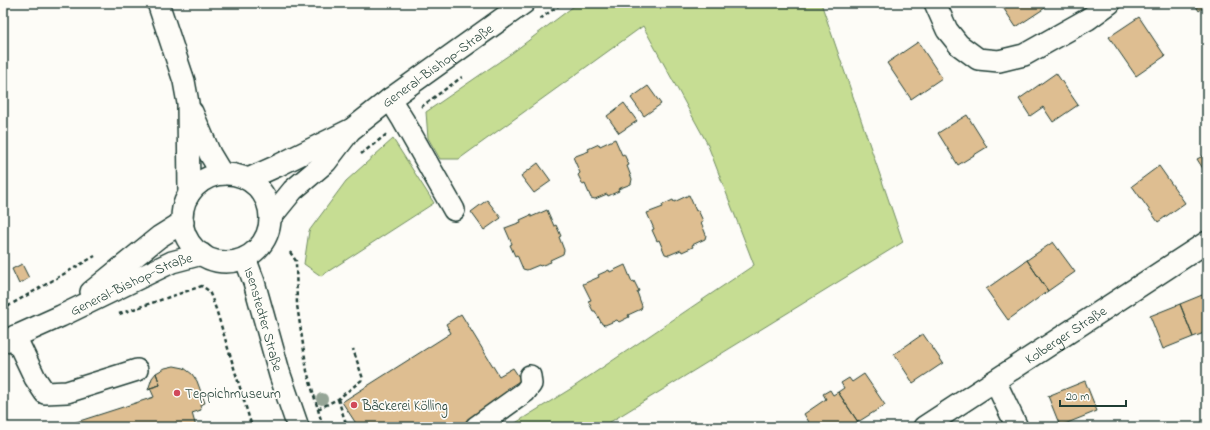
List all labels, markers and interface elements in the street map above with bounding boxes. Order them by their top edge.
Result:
street label: General-Bishop-Straße [378,19,499,114]
street label: General-Bishop-Straße [67,248,196,322]
street label: Isenstedter Straße [237,264,288,375]
street label: Kolberger Straße [1021,301,1112,370]
scale bar [1060,382,1126,408]
place label: Teppichmuseum [185,384,281,405]
marker: Teppichmuseum [172,388,182,398]
text: 20 m [1066,388,1089,406]
place label: Bäckerei Kölling [361,396,448,418]
marker: Bäckerei Kölling [349,400,359,410]

